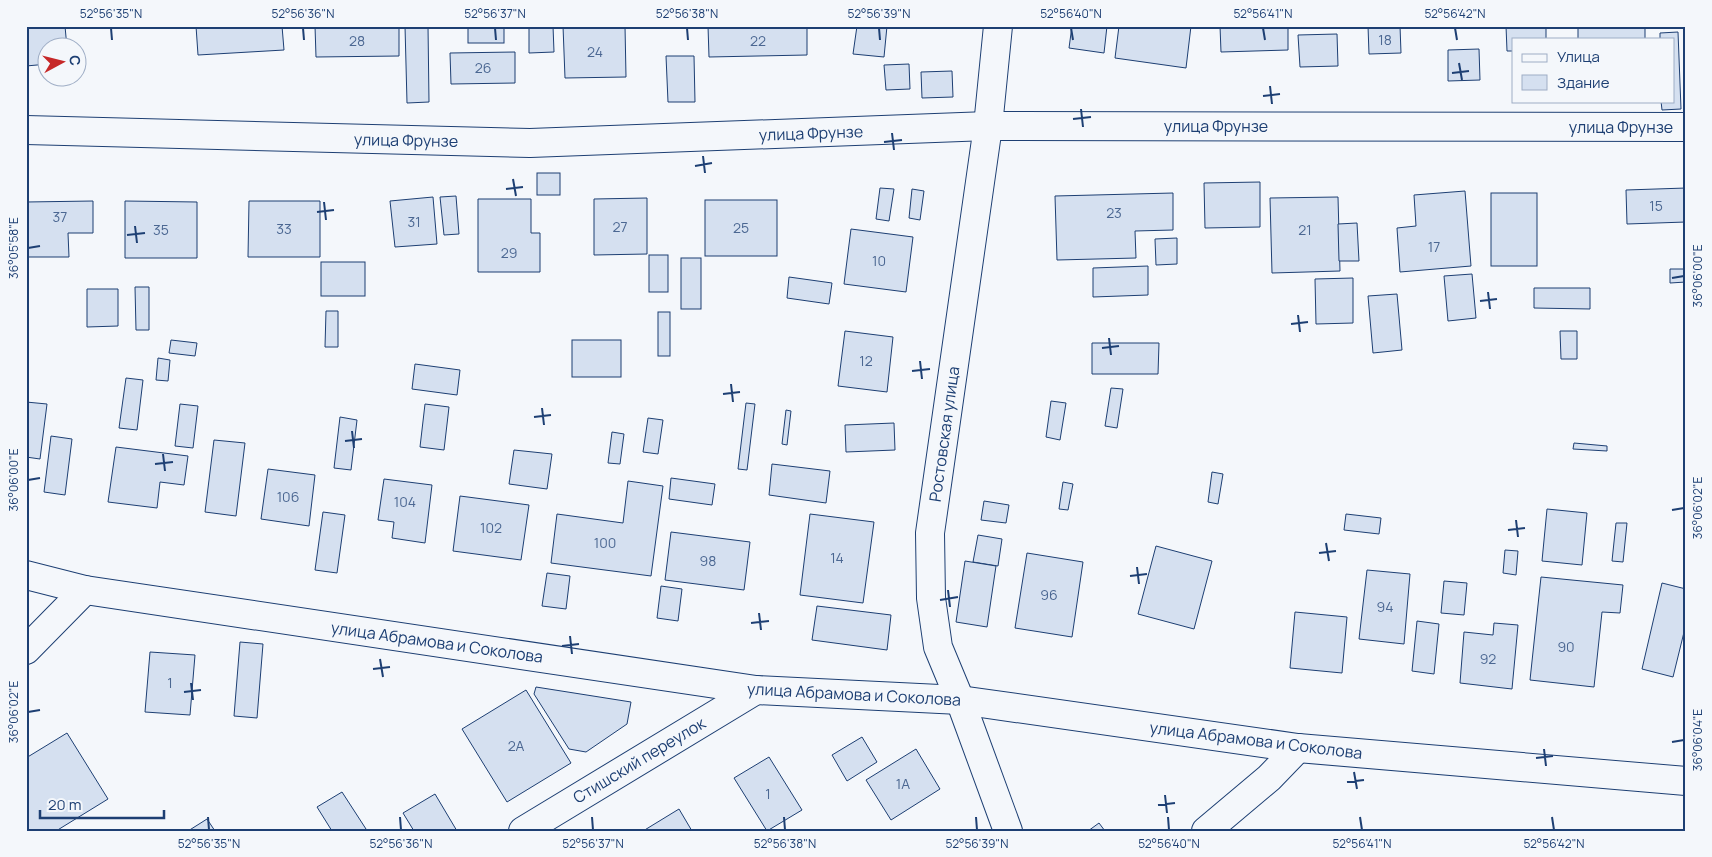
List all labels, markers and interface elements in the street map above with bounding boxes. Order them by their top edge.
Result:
text: 52°56'35"N [80,5,142,22]
text: 52°56'36"N [272,5,334,22]
text: 52°56'37"N [464,5,526,22]
text: 52°56'38"N [656,5,718,22]
text: 52°56'39"N [848,5,910,22]
text: 52°56'40"N [1040,5,1102,22]
text: 52°56'41"N [1233,5,1293,22]
text: 52°56'42"N [1424,5,1486,22]
house number: 18 [1378,30,1392,49]
house number: 28 [349,31,365,50]
house number: 22 [750,31,766,50]
north arrow [38,38,88,88]
legend [1512,38,1674,102]
house number: 24 [587,42,603,61]
text: Улица [1557,46,1600,67]
text: С [65,54,85,67]
house number: 26 [475,58,491,77]
text: Здание [1557,72,1610,93]
street label: улица Фрунзе [1164,115,1268,137]
street label: улица Фрунзе [1569,116,1673,138]
street label: улица Фрунзе [759,120,863,146]
street label: улица Фрунзе [354,128,458,152]
house number: 15 [1649,196,1663,215]
house number: 23 [1106,203,1122,222]
house number: 37 [53,207,67,226]
house number: 31 [407,212,421,231]
text: 36°05'58"E [5,217,22,279]
house number: 27 [612,217,628,236]
house number: 25 [733,218,749,237]
house number: 33 [276,219,292,238]
house number: 35 [153,220,169,239]
house number: 21 [1298,220,1312,239]
house number: 17 [1428,237,1440,256]
house number: 29 [501,243,517,262]
text: 36°06'00"E [1689,244,1706,308]
house number: 10 [872,251,886,270]
house number: 12 [859,351,873,370]
street label: Ростовская улица [924,365,964,503]
text: 36°06'00"E [5,448,22,512]
text: 36°06'02"E [1689,477,1706,539]
house number: 106 [277,487,299,506]
house number: 104 [394,492,416,511]
house number: 102 [480,518,502,537]
house number: 100 [594,533,616,552]
house number: 14 [830,548,844,567]
house number: 98 [700,551,716,570]
house number: 96 [1040,585,1058,604]
house number: 94 [1377,597,1393,616]
street label: улица Абрамова и Соколова [330,616,544,668]
house number: 90 [1557,637,1575,656]
house number: 92 [1480,649,1496,668]
house number: 1 [167,673,173,692]
street label: улица Абрамова и Соколова [747,677,961,711]
text: 36°06'02"E [5,681,22,743]
text: 36°06'04"E [1689,709,1706,771]
street label: Стишский переулок [569,711,710,808]
street label: улица Абрамова и Соколова [1148,716,1364,764]
house number: 2А [508,736,524,755]
house number: 1А [896,774,910,793]
house number: 1 [765,784,771,803]
scale bar [40,787,164,819]
text: 20 m [48,794,81,815]
text: 52°56'35"N [178,835,240,852]
text: 52°56'36"N [370,835,432,852]
text: 52°56'37"N [562,835,624,852]
text: 52°56'38"N [754,835,816,852]
text: 52°56'39"N [946,835,1008,852]
text: 52°56'40"N [1138,835,1200,852]
text: 52°56'41"N [1332,835,1392,852]
text: 52°56'42"N [1523,835,1585,852]

